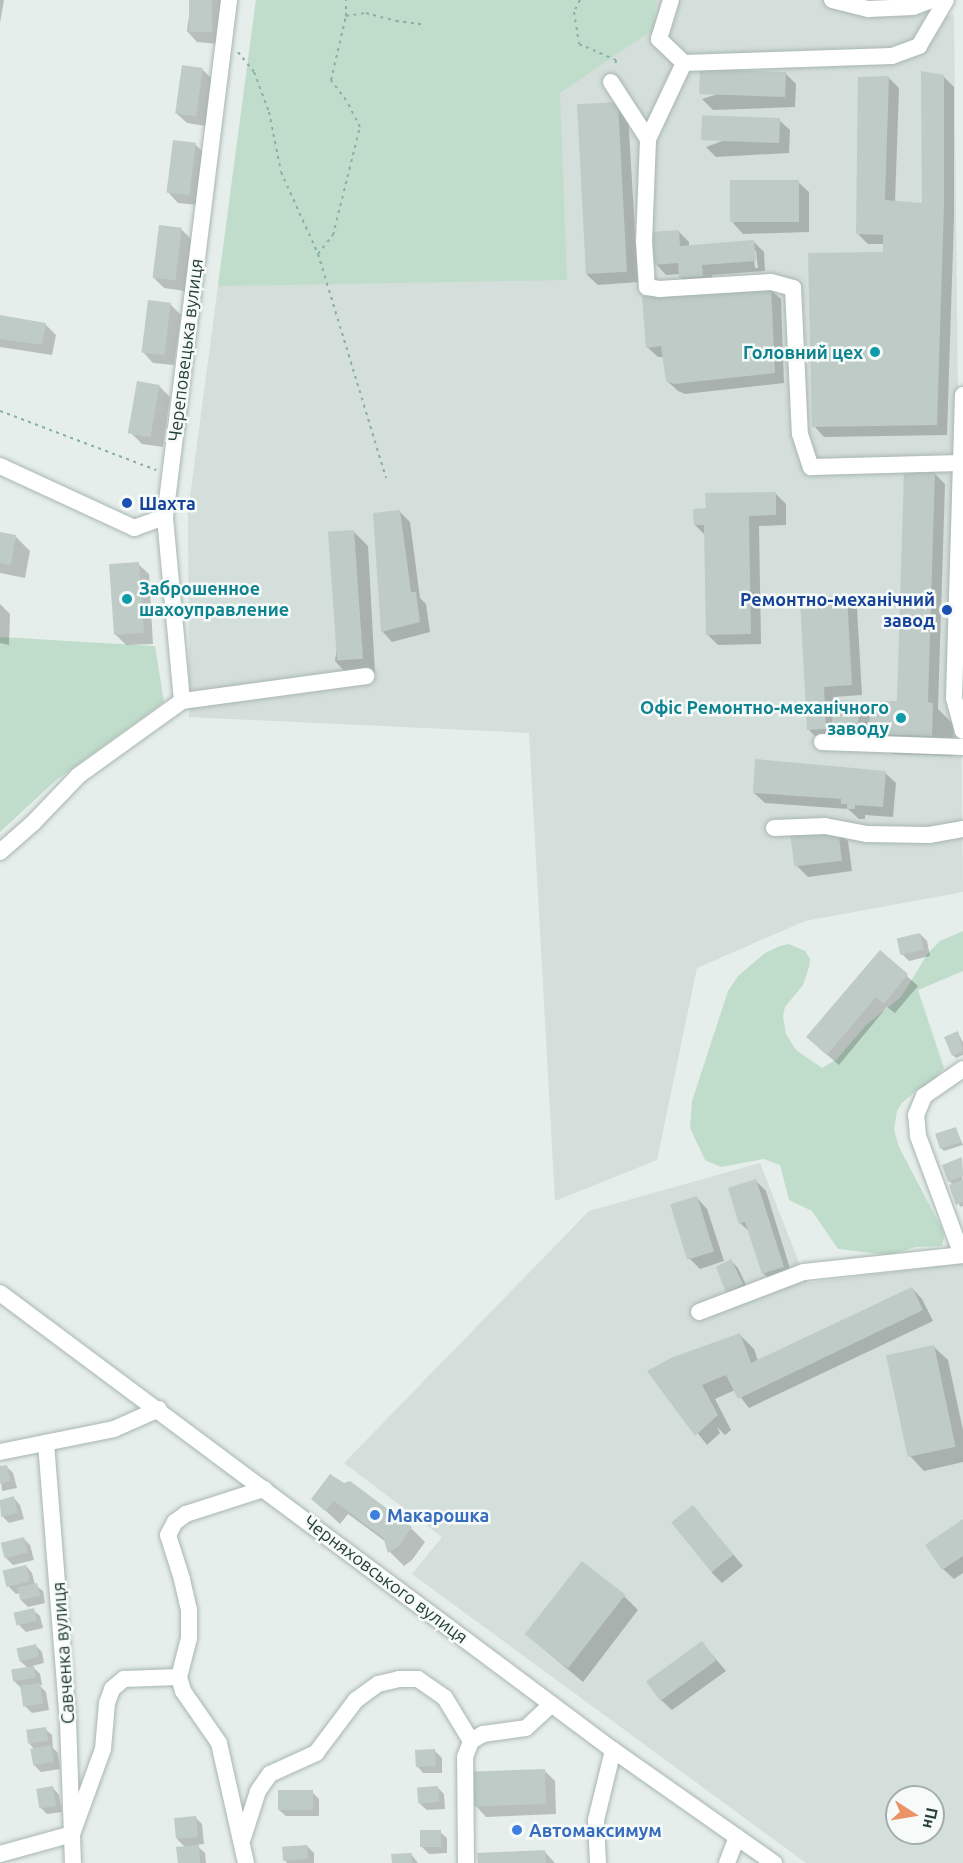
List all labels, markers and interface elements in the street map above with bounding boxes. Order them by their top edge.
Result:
street label: Череповецька вулиця [163,257,207,443]
place label: Головний цех [743,341,863,363]
marker: Головний цех [868,345,882,359]
place label: Шахта [139,492,196,514]
marker: Шахта [120,496,134,510]
place label: Заброшенное шахоуправление [139,578,289,620]
place label: Ремонтно-механічний завод [740,589,935,632]
marker: Заброшенное шахоуправление [120,592,134,606]
marker: Ремонтно-механічний завод [940,603,954,617]
place label: Офіс Ремонтно-механічного заводу [640,697,889,740]
marker: Офіс Ремонтно-механічного заводу [894,711,908,725]
place label: Макарошка [387,1504,489,1526]
marker: Макарошка [368,1508,382,1522]
street label: Черняховського вулиця [300,1510,472,1648]
street label: Савченка вулиця [47,1581,79,1725]
north arrow [885,1785,945,1845]
text: Пн [920,1806,942,1830]
place label: Автомаксимум [529,1819,662,1841]
marker: Автомаксимум [510,1823,524,1837]

